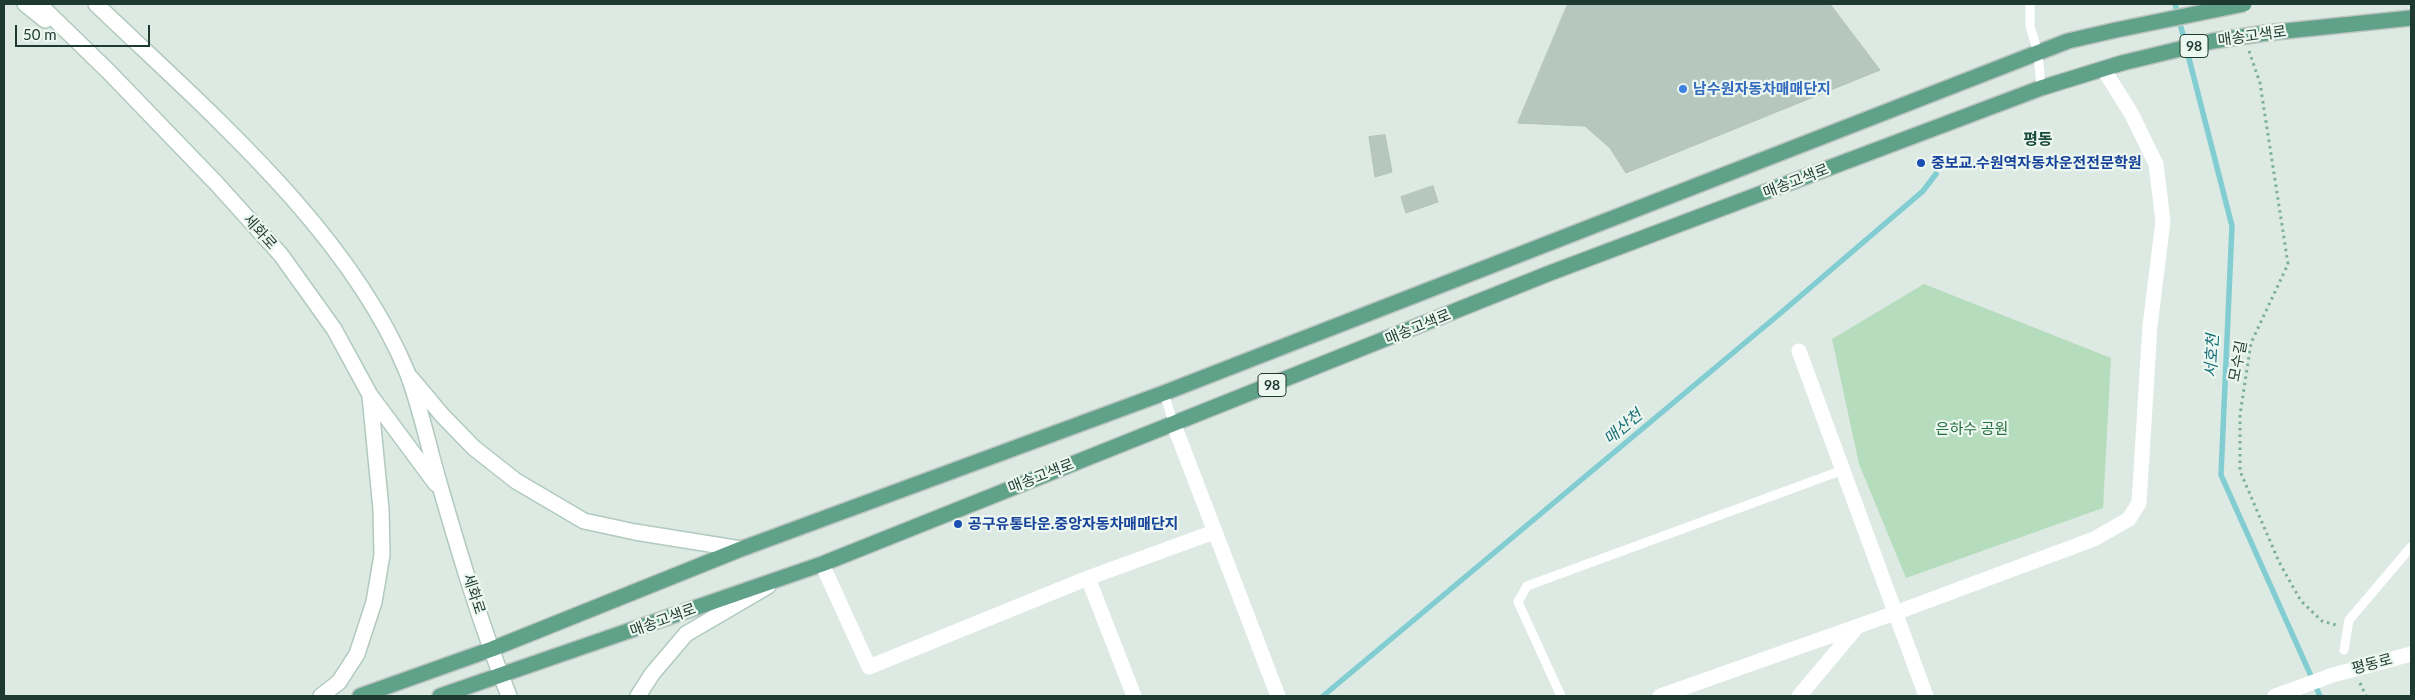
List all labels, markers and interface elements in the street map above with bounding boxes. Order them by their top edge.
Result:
scale bar [18,15,152,47]
street label: 매송고색로 [2217,22,2287,50]
text: 50 m [23,25,57,43]
road number: 98 [2180,34,2208,58]
place label: 남수원자동차매매단지 [1693,80,1831,98]
marker: 남수원자동차매매단지 [1677,83,1689,95]
district label: 평동 [2023,130,2053,150]
place label: 중보교.수원역자동차운전전문학원 [1931,154,2142,172]
marker: 중보교.수원역자동차운전전문학원 [1915,157,1927,169]
street label: 매송고색로 [1761,160,1831,202]
street label: 세화로 [239,211,281,253]
street label: 매송고색로 [1383,306,1453,348]
water label: 서호천 [2201,333,2223,379]
street label: 모수길 [2225,339,2251,383]
road number: 98 [1258,374,1286,396]
water label: 매산천 [1600,405,1646,449]
park label: 은하수 공원 [1936,420,2008,438]
street label: 매송고색로 [1006,455,1076,497]
place label: 공구유통타운.중앙자동차매매단지 [968,515,1179,533]
marker: 공구유통타운.중앙자동차매매단지 [952,518,964,530]
street label: 세화로 [459,572,489,616]
street label: 매송고색로 [628,600,698,640]
street label: 평동로 [2350,650,2394,678]

